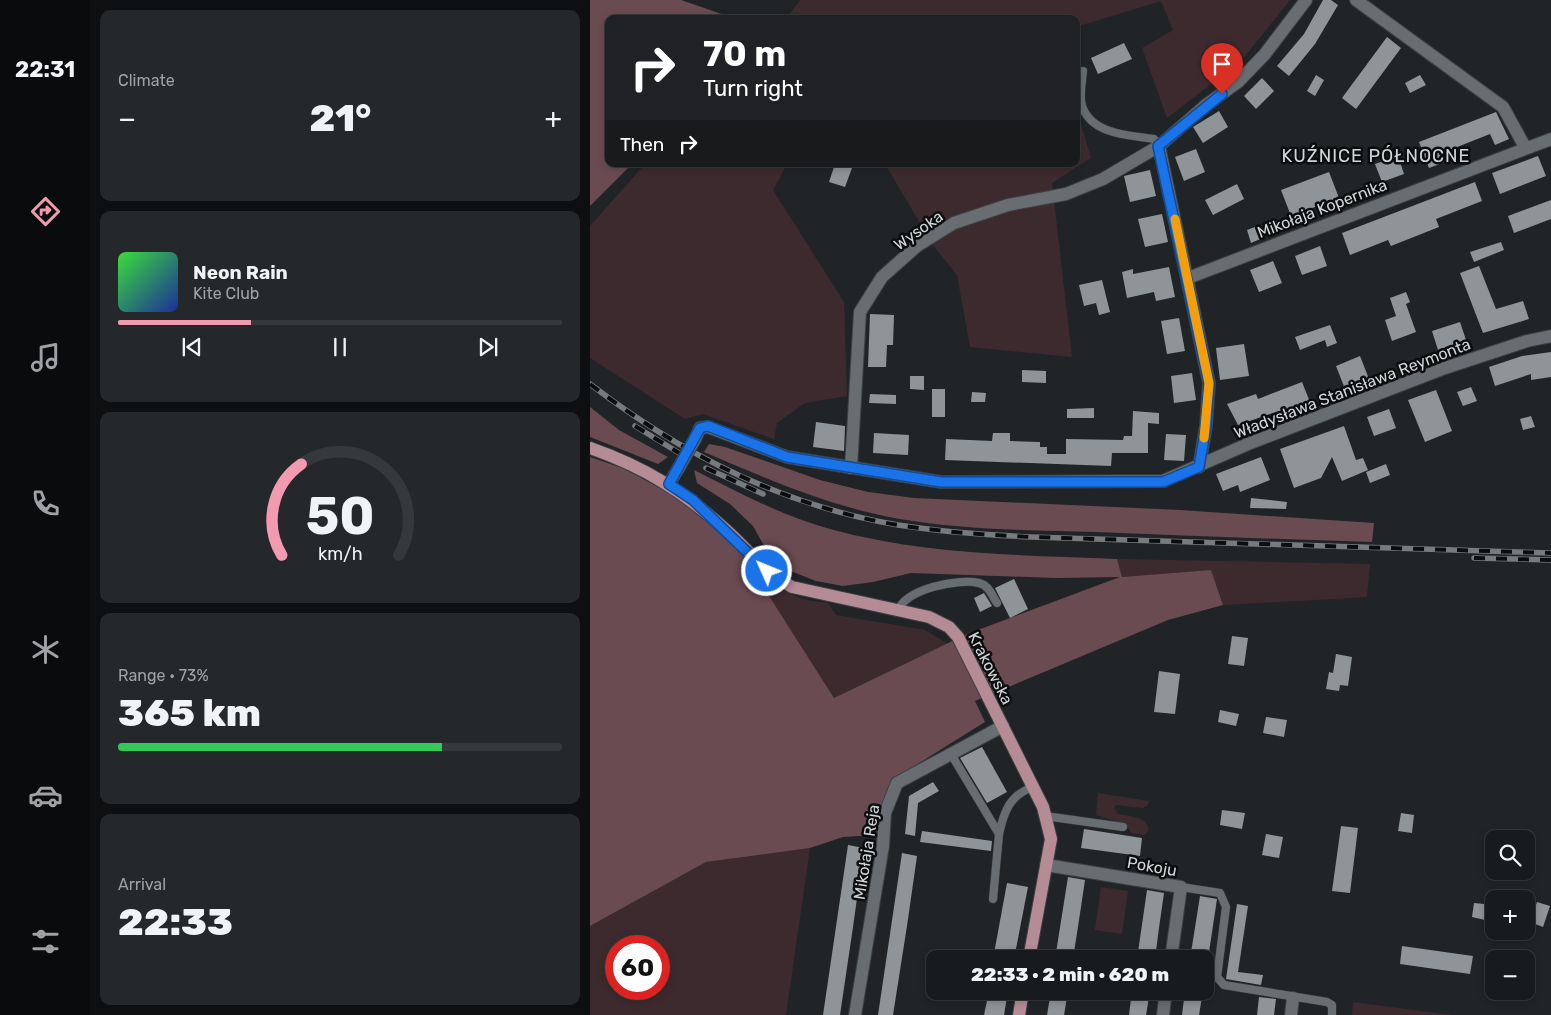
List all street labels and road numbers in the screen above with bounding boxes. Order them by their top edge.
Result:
street label: Mikołaja Kopernika [1255,175,1390,242]
street label: Wysoka [890,207,947,254]
street label: Władysława Stanisława Reymonta [1231,334,1473,443]
street label: Krakowska [964,629,1017,708]
street label: Mikołaja Reja [850,803,883,901]
street label: Pokoju [1126,853,1178,880]

